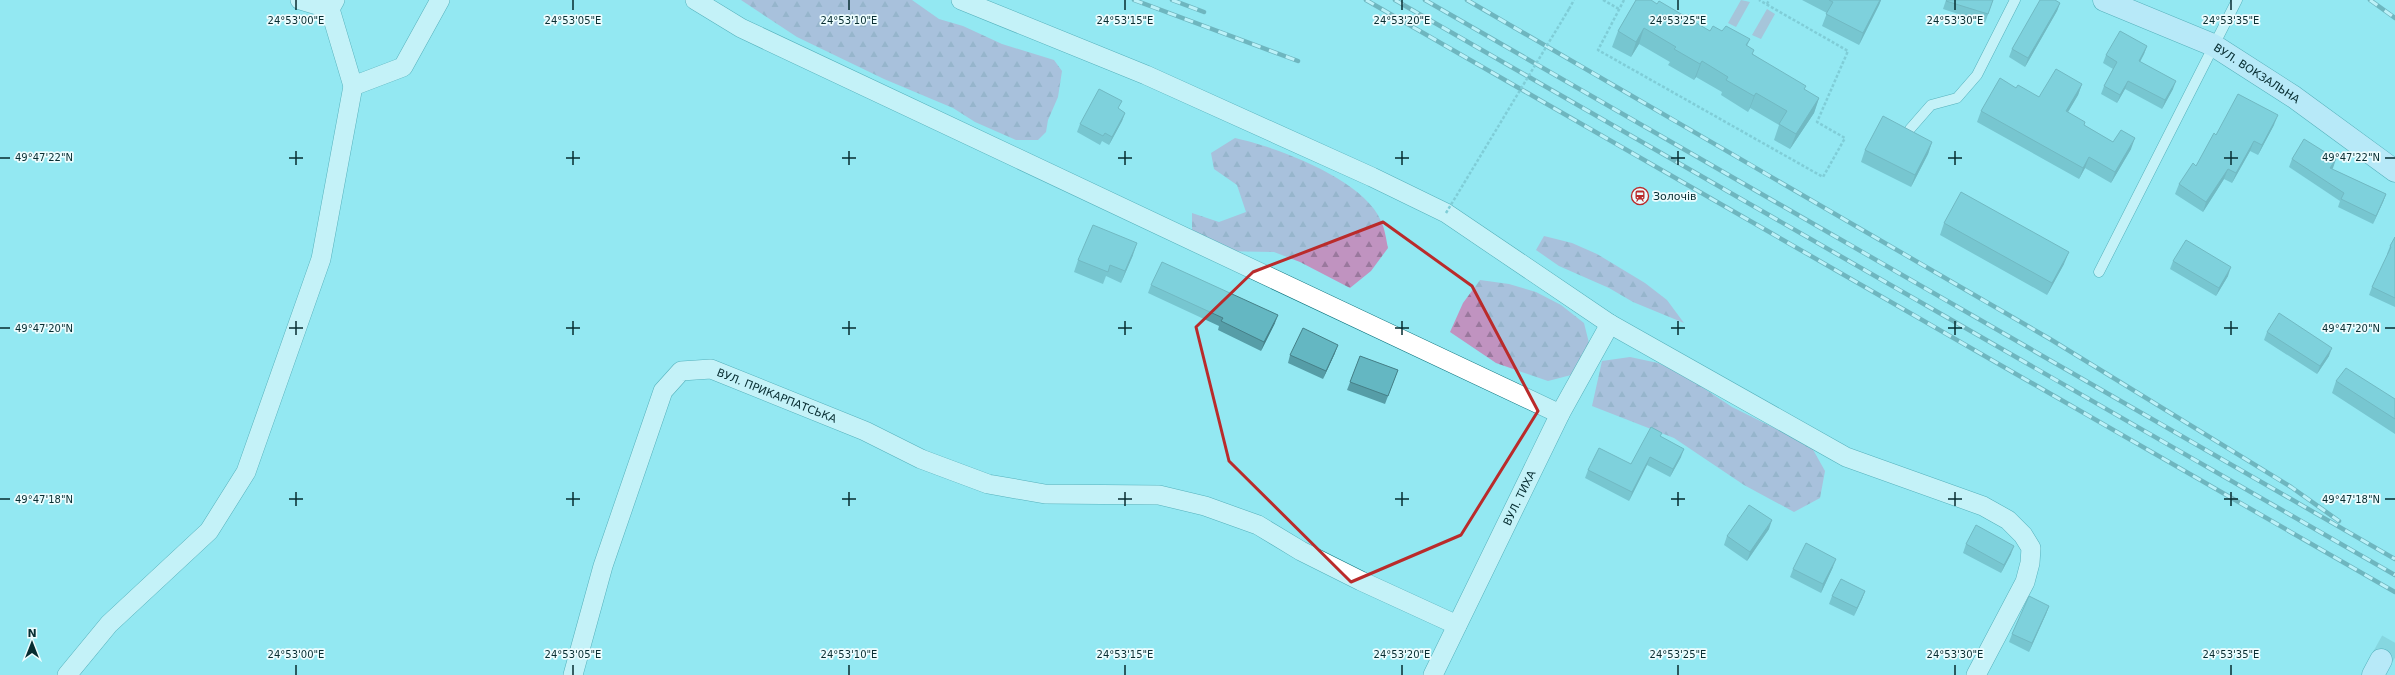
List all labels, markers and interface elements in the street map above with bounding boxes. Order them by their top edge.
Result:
text: 24°53'00"E [268,15,324,26]
text: 24°53'05"E [545,15,601,26]
text: 24°53'10"E [821,15,877,26]
text: 24°53'15"E [1097,15,1153,26]
text: 24°53'20"E [1374,15,1430,26]
text: 24°53'25"E [1650,15,1706,26]
text: 24°53'30"E [1927,15,1983,26]
text: 24°53'35"E [2203,15,2259,26]
street label: ВУЛ. ВОКЗАЛЬНА [2211,41,2303,106]
text: 49°47'22"N [15,152,73,163]
text: 49°47'22"N [2322,152,2380,163]
station icon: Золочів [1630,186,1650,206]
place label: Золочів [1653,190,1697,203]
text: 49°47'20"N [15,323,73,334]
text: 49°47'20"N [2322,323,2380,334]
street label: ВУЛ. ПРИКАРПАТСЬКА [715,366,839,426]
street label: ВУЛ. ТИХА [1500,468,1538,527]
text: 49°47'18"N [15,494,73,505]
text: 49°47'18"N [2322,494,2380,505]
north arrow [12,623,52,663]
text: N [27,627,37,640]
text: 24°53'00"E [268,649,324,660]
text: 24°53'05"E [545,649,601,660]
text: 24°53'10"E [821,649,877,660]
text: 24°53'15"E [1097,649,1153,660]
text: 24°53'20"E [1374,649,1430,660]
text: 24°53'25"E [1650,649,1706,660]
text: 24°53'30"E [1927,649,1983,660]
text: 24°53'35"E [2203,649,2259,660]

